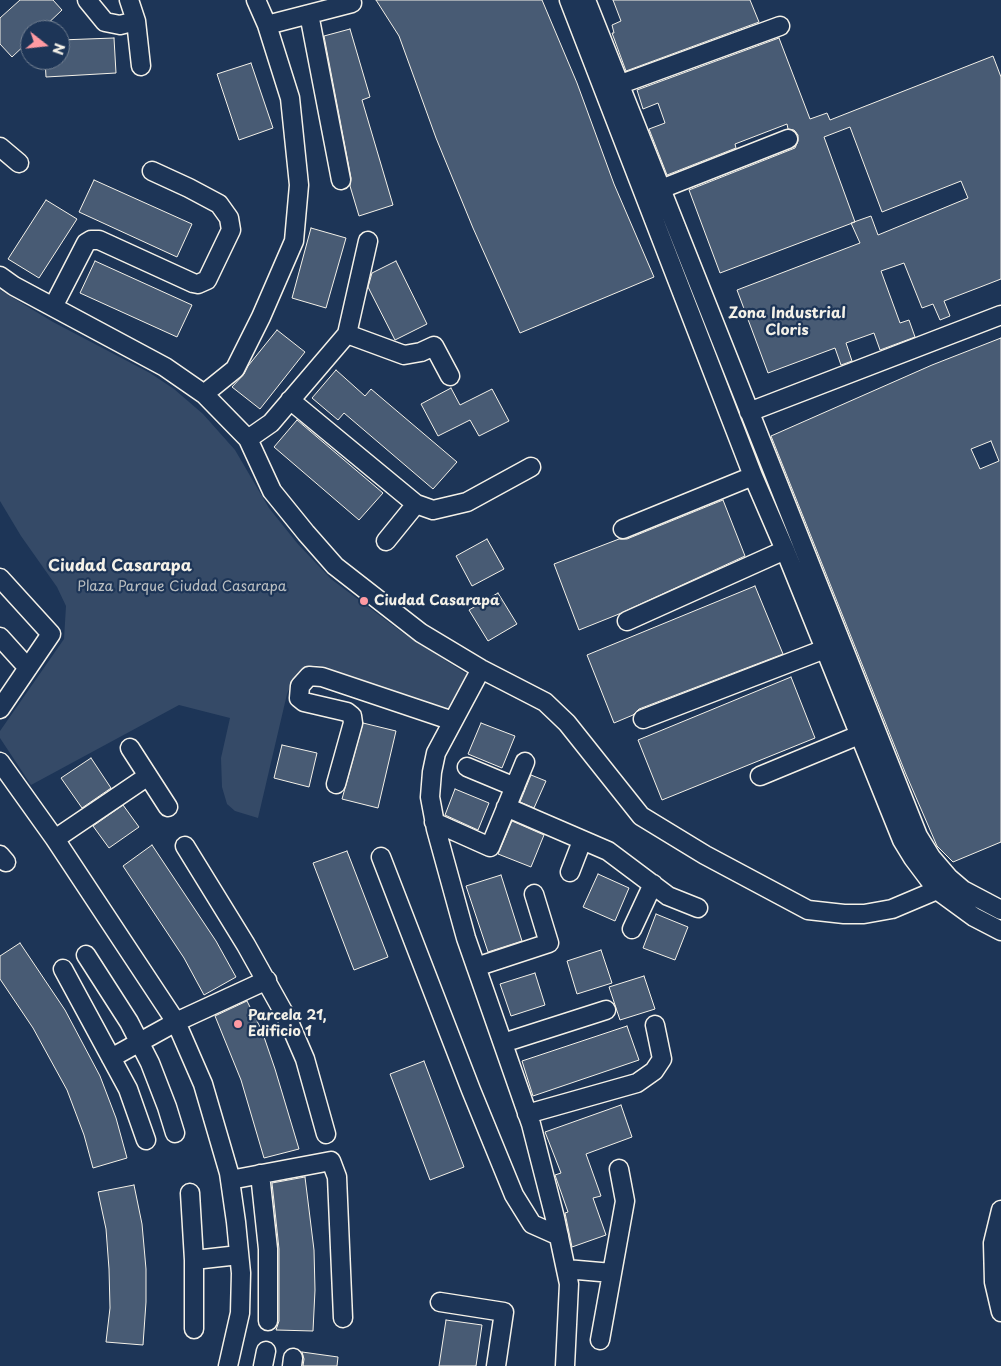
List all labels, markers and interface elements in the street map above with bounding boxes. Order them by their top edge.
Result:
north arrow [20,20,70,70]
text: N [47,41,71,57]
district label: Zona Industrial Cloris [728,305,846,340]
district label: Ciudad Casarapa [48,557,192,577]
park label: Plaza Parque Ciudad Casarapa [77,579,287,595]
place label: Ciudad Casarapa [374,593,500,609]
marker: Ciudad Casarapa [358,595,370,607]
place label: Parcela 21, Edificio 1 [248,1008,326,1040]
marker: Parcela 21, Edificio 1 [232,1018,244,1030]

